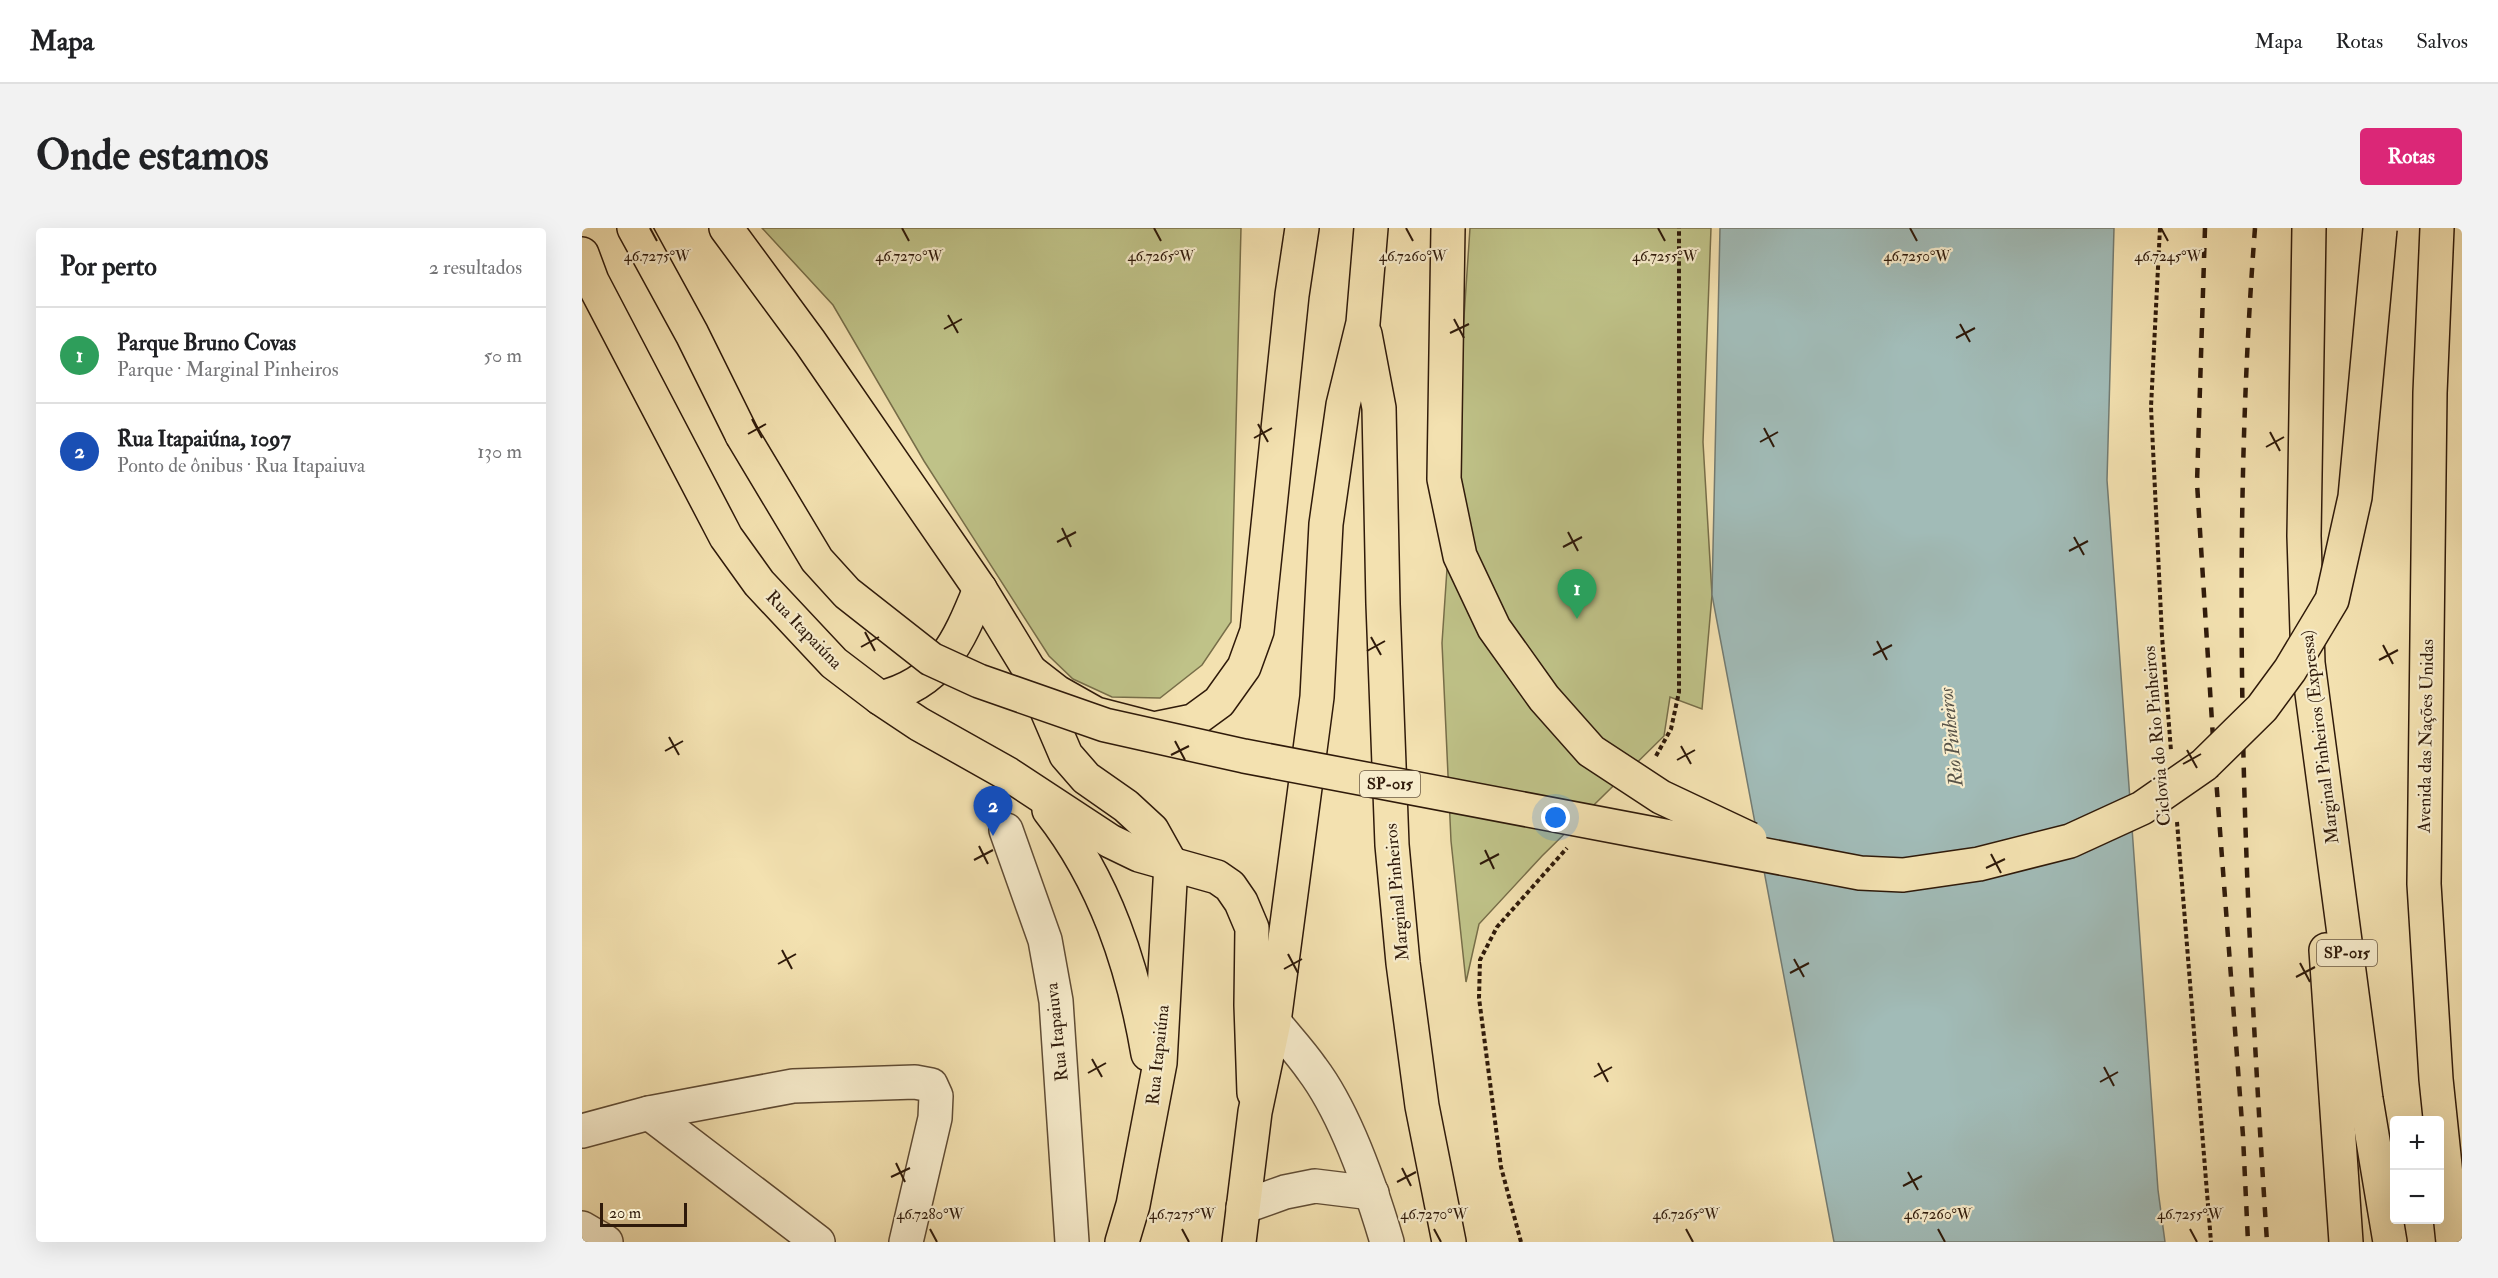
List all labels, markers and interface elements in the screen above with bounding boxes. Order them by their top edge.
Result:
text: Mapa [30,24,94,59]
text: Mapa [2255,28,2303,55]
text: Rotas [2336,28,2383,55]
text: Salvos [2416,28,2468,55]
button: Rotas [2360,128,2462,185]
text: Onde estamos [36,130,269,182]
text: 46.7275°W [624,247,691,266]
text: 46.7270°W [875,247,943,266]
text: 46.7265°W [1127,247,1195,266]
text: 46.7260°W [1379,247,1448,266]
text: 46.7255°W [1632,247,1699,266]
text: 46.7250°W [1883,247,1951,266]
text: 46.7245°W [2134,247,2203,266]
text: Por perto [60,251,157,283]
text: 2 resultados [429,255,522,280]
text: Parque Bruno Covas [117,329,296,357]
text: 1 [76,343,83,368]
text: 50 m [483,343,522,368]
text: Parque · Marginal Pinheiros [117,357,339,382]
text: Rua Itapaiúna, 1097 [117,425,291,453]
text: 2 [74,439,85,464]
text: 130 m [477,439,522,464]
text: Ponto de ônibus · Rua Itapaiuva [117,453,365,478]
pin: 1 [1558,570,1596,619]
street label: Rua Itapaiúna [761,586,848,675]
street label: Marginal Pinheiros (Expressa) [2295,629,2345,845]
street label: Avenida das Nações Unidas [2413,639,2439,834]
street label: Ciclovia do Rio Pinheiros [2138,645,2176,827]
water label: Rio Pinheiros [1933,686,1969,789]
road number: SP-015 [1360,771,1420,797]
pin: 2 [974,786,1012,836]
your location [1541,803,1570,832]
street label: Marginal Pinheiros [1380,822,1414,962]
road number: SP-015 [2317,940,2377,966]
street label: Rua Itapaiuva [1040,981,1074,1082]
street label: Rua Itapaiúna [1141,1003,1175,1106]
map controls [2390,1116,2444,1224]
button: + [2390,1116,2444,1170]
button: − [2390,1170,2444,1224]
scale bar [600,1200,687,1228]
text: 20 m [609,1203,641,1223]
text: 46.7280°W [896,1205,965,1224]
text: 46.7275°W [1149,1205,1216,1224]
text: 46.7270°W [1400,1205,1468,1224]
text: 46.7265°W [1652,1205,1720,1224]
text: 46.7260°W [1904,1205,1973,1224]
text: 46.7255°W [2157,1205,2224,1224]

